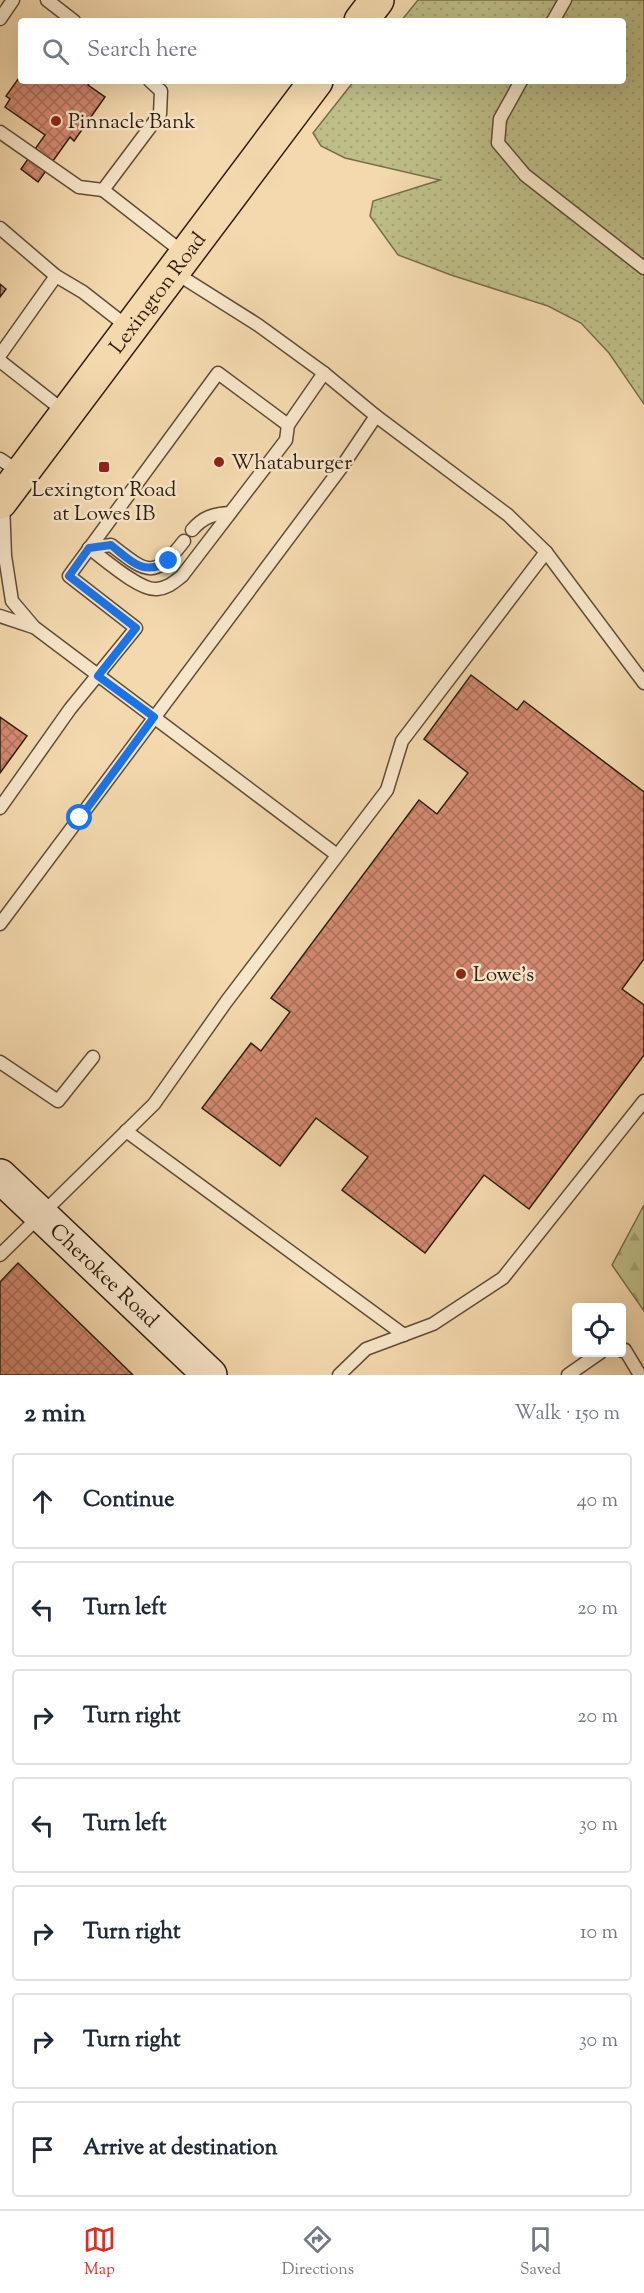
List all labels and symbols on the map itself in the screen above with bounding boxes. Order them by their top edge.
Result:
place label: Pinnacle Bank [68,108,196,138]
marker: Pinnacle Bank [49,114,63,128]
street label: Lexington Road [103,227,214,361]
place label: Whataburger [231,449,352,479]
marker: Whataburger [212,455,226,469]
marker: Lexington Road at Lowes IB [97,460,111,474]
place label: Lexington Road at Lowes IB [32,476,177,530]
route end [155,547,181,573]
route start [66,804,92,830]
place label: Lowe's [473,961,534,991]
marker: Lowe's [454,967,468,981]
street label: Cherokee Road [42,1217,165,1336]

